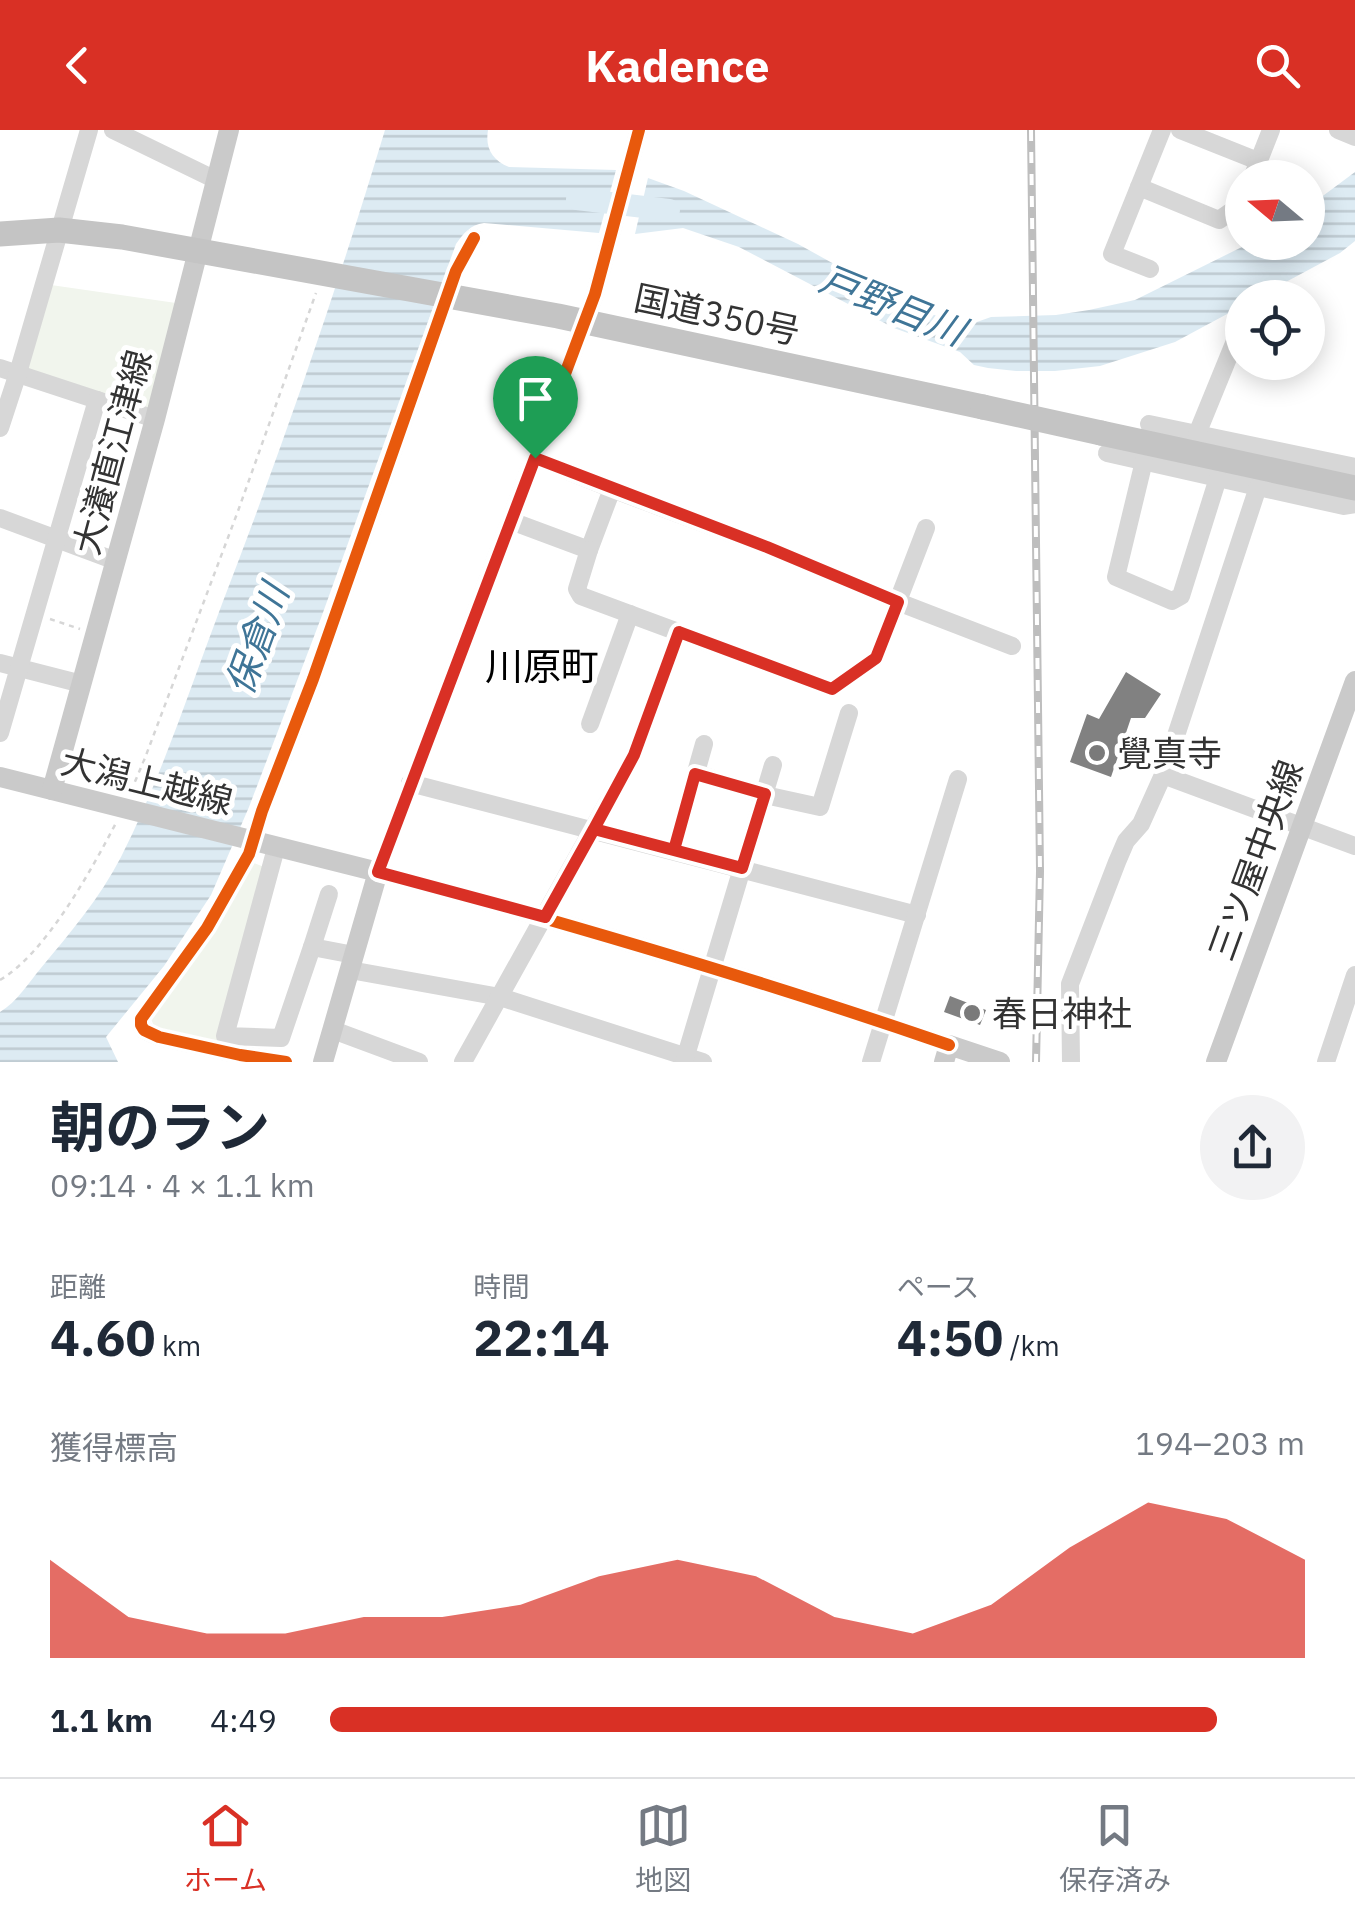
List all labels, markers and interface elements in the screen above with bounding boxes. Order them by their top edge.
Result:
text: Kadence [585,36,770,94]
icon: back [50,38,105,93]
icon: search [1250,38,1305,93]
north arrow [1225,160,1325,260]
map controls [1225,160,1325,380]
water label: 戸野目川 [813,253,976,357]
street label: 国道350号 [630,274,804,354]
button: locate [1225,280,1325,380]
street label: 大瀁直江津線 [63,345,161,559]
pin [493,356,578,459]
icon: arrive [508,371,563,426]
water label: 保倉川 [213,573,300,701]
district label: 川原町 [485,641,599,690]
place label: 覺真寺 [1117,730,1222,776]
street label: 大潟上越線 [57,738,237,824]
marker: 覺真寺 [1086,742,1108,764]
street label: 三ツ屋中央線 [1197,753,1313,967]
place label: 春日神社 [992,990,1132,1036]
marker: 春日神社 [961,1002,983,1024]
text: 朝のラン [50,1091,270,1162]
button: share [1200,1095,1305,1200]
text: 09:14 · 4 × 1.1 km [50,1164,315,1206]
text: 距離 [50,1268,106,1305]
text: 時間 [473,1268,529,1305]
text: ペース [897,1268,979,1305]
text: 4.60 [50,1305,156,1370]
text: 22:14 [473,1305,610,1370]
text: 4:50 [897,1305,1003,1370]
text: km [156,1327,201,1364]
text: /km [1003,1327,1060,1364]
text: 194–203 m [1135,1422,1305,1464]
text: 獲得標高 [50,1426,178,1468]
text: 1.1 km [50,1699,153,1741]
text: 4:49 [210,1699,277,1741]
tab: ホーム [184,1798,267,1898]
tab: 地図 [635,1798,691,1898]
tab: 保存済み [1059,1798,1171,1898]

